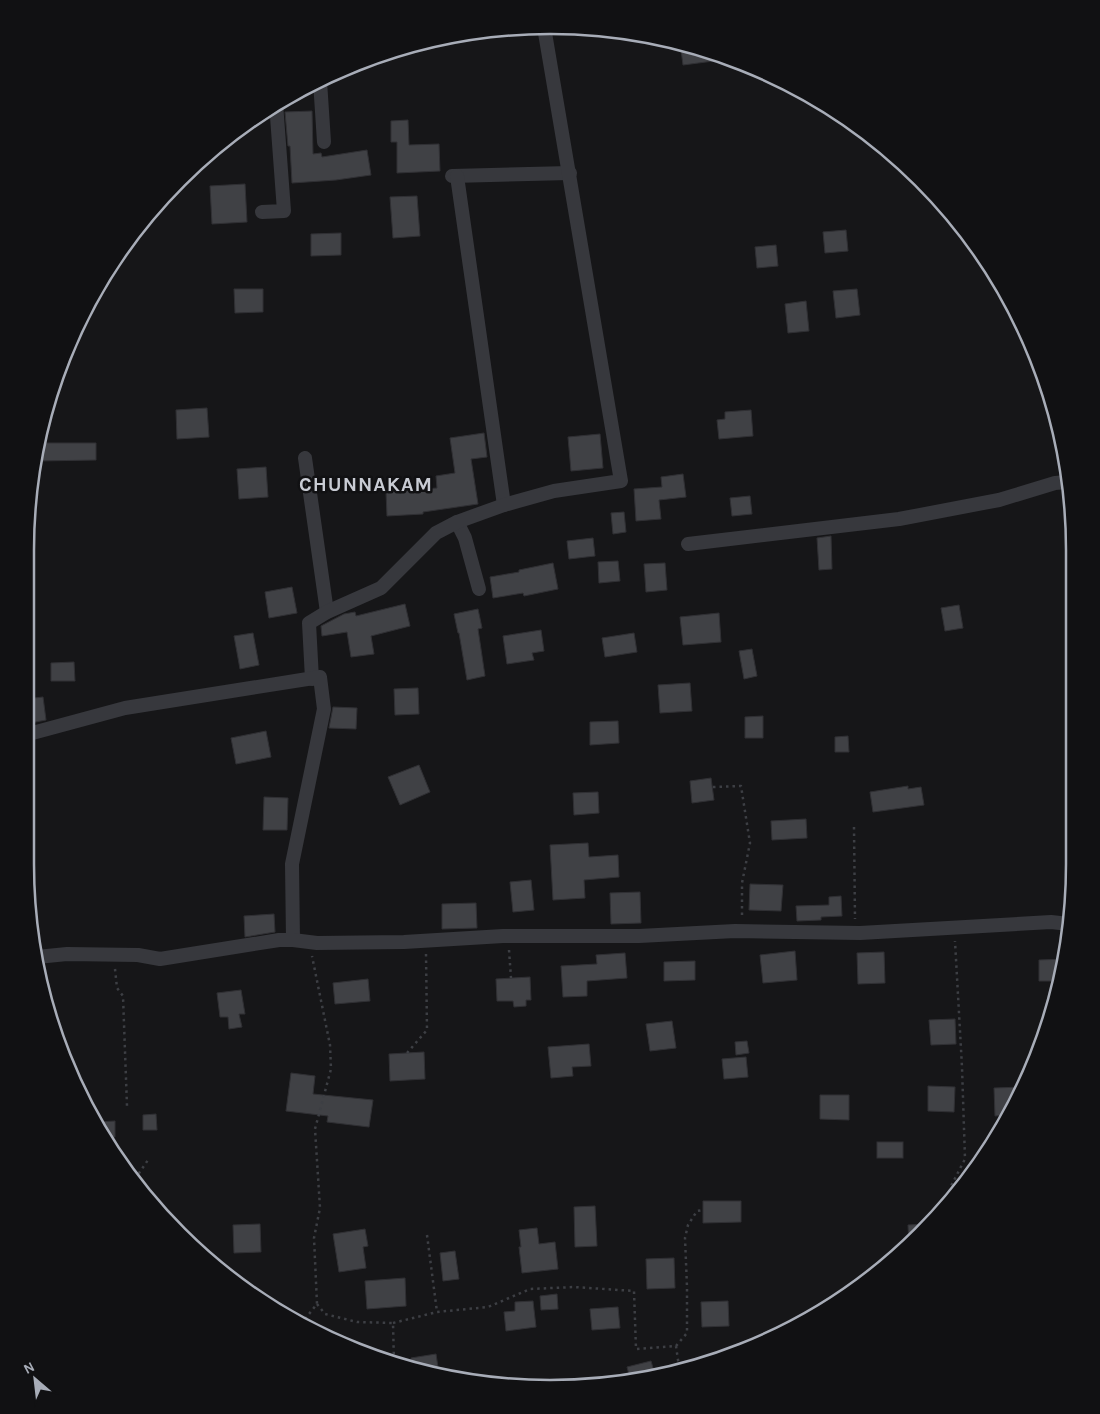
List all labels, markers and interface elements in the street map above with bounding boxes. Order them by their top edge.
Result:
district label: CHUNNAKAM [299,473,433,496]
north arrow [10,1354,60,1404]
text: N [21,1358,38,1378]

